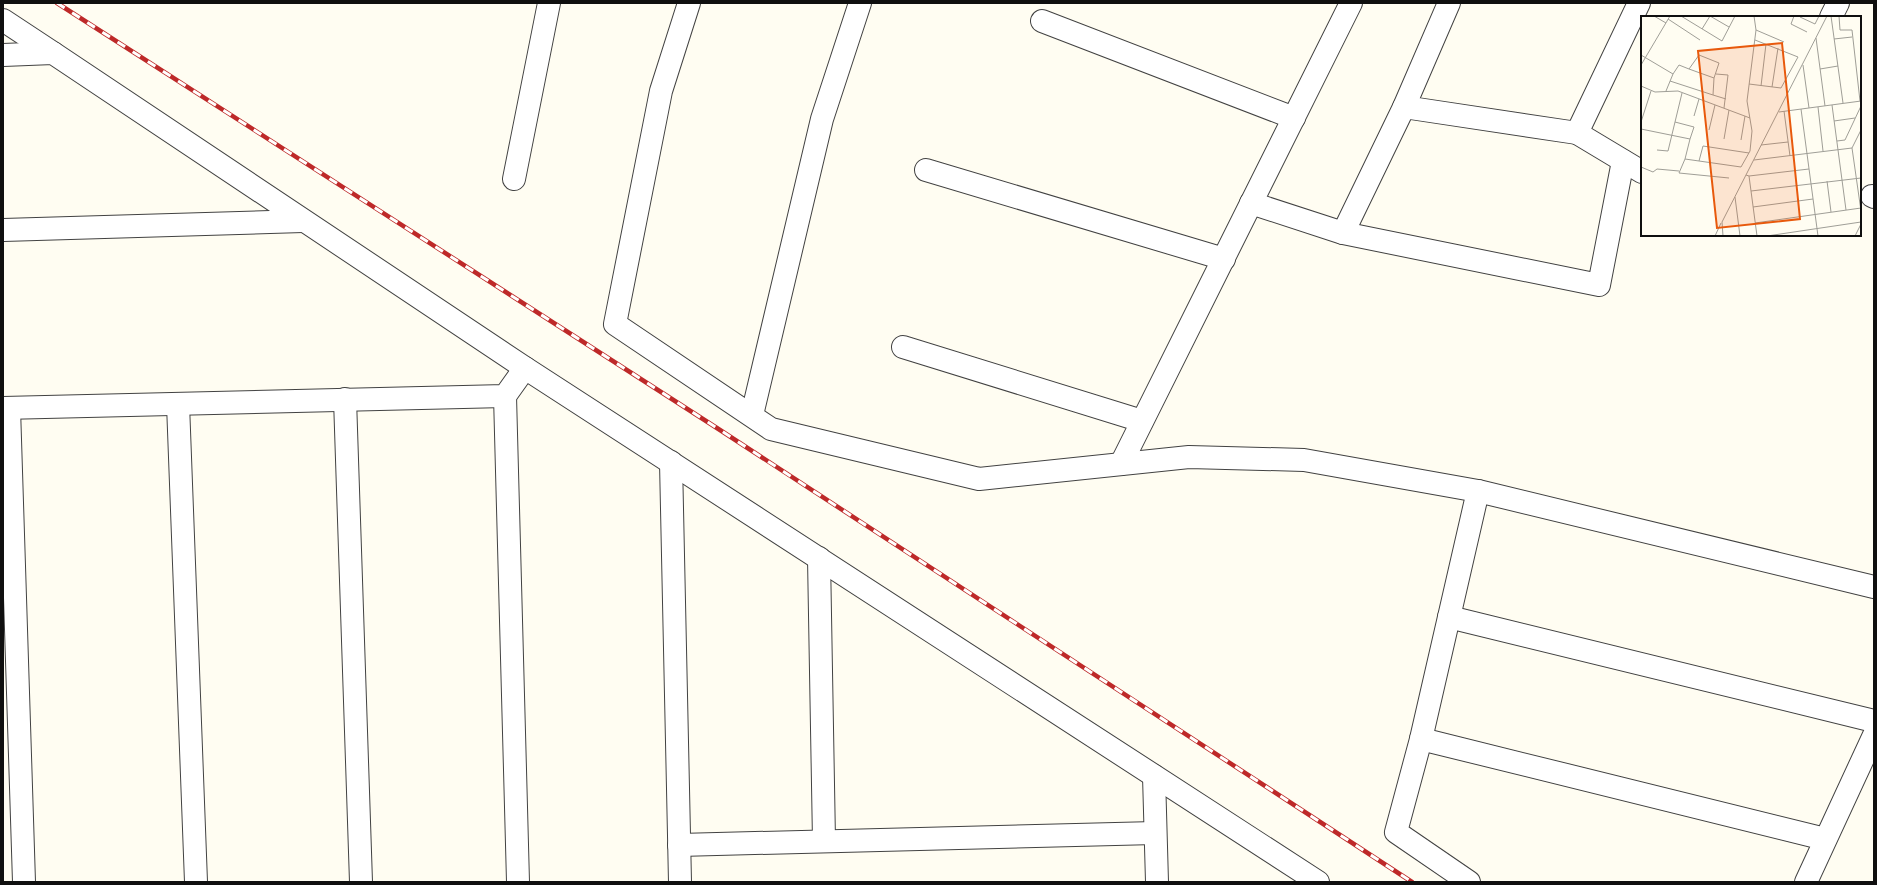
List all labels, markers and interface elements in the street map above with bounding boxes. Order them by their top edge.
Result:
inset map [1641,16,1861,236]

